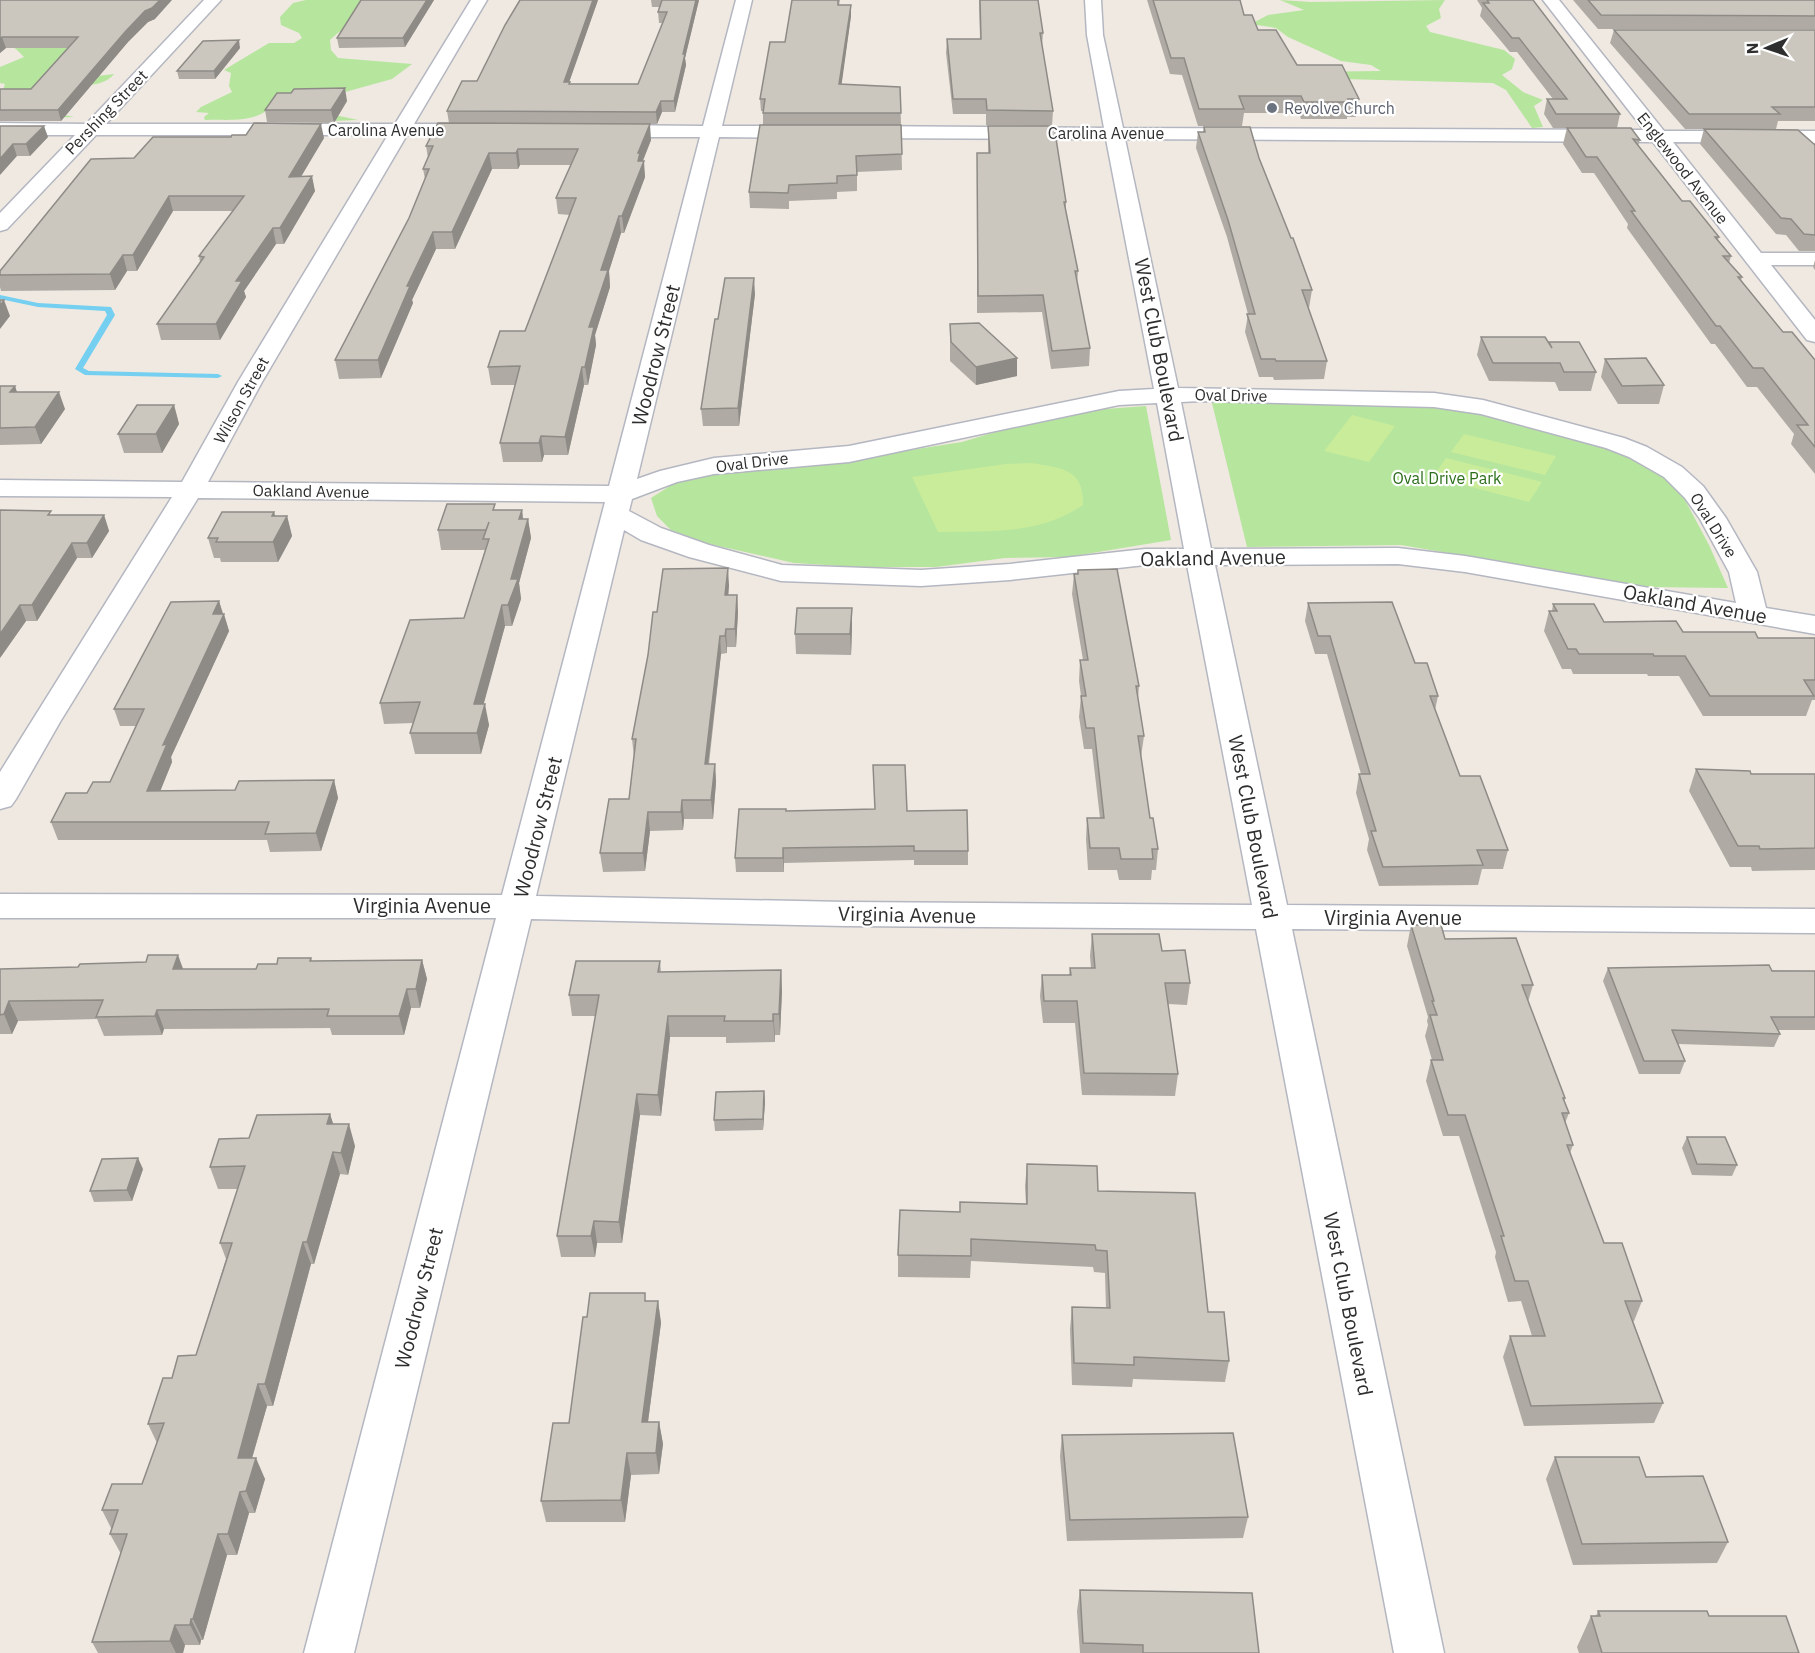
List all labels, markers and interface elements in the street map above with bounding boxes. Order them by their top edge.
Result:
north arrow [1737,18,1797,78]
text: N [1742,42,1762,55]
street label: Pershing Street [61,65,151,159]
place label: Revolve Church [1284,98,1395,118]
marker: Revolve Church [1265,101,1279,115]
street label: Englewood Avenue [1633,108,1733,228]
street label: Carolina Avenue [328,120,444,140]
street label: Carolina Avenue [1048,123,1164,143]
street label: West Club Boulevard [1128,256,1191,444]
street label: Woodrow Street [625,281,686,428]
street label: Wilson Street [209,353,273,447]
street label: Oval Drive [1194,384,1268,406]
street label: Oval Drive [715,448,790,476]
park label: Oval Drive Park [1392,468,1502,488]
street label: Oakland Avenue [252,480,370,502]
street label: Oval Drive [1686,489,1742,561]
street label: Oakland Avenue [1140,543,1286,572]
street label: Oakland Avenue [1621,578,1769,629]
street label: West Club Boulevard [1222,733,1285,921]
street label: Woodrow Street [507,753,568,900]
street label: Virginia Avenue [353,892,491,919]
street label: Virginia Avenue [838,900,976,929]
street label: Virginia Avenue [1324,904,1462,931]
street label: West Club Boulevard [1317,1210,1380,1398]
street label: Woodrow Street [388,1224,449,1371]

